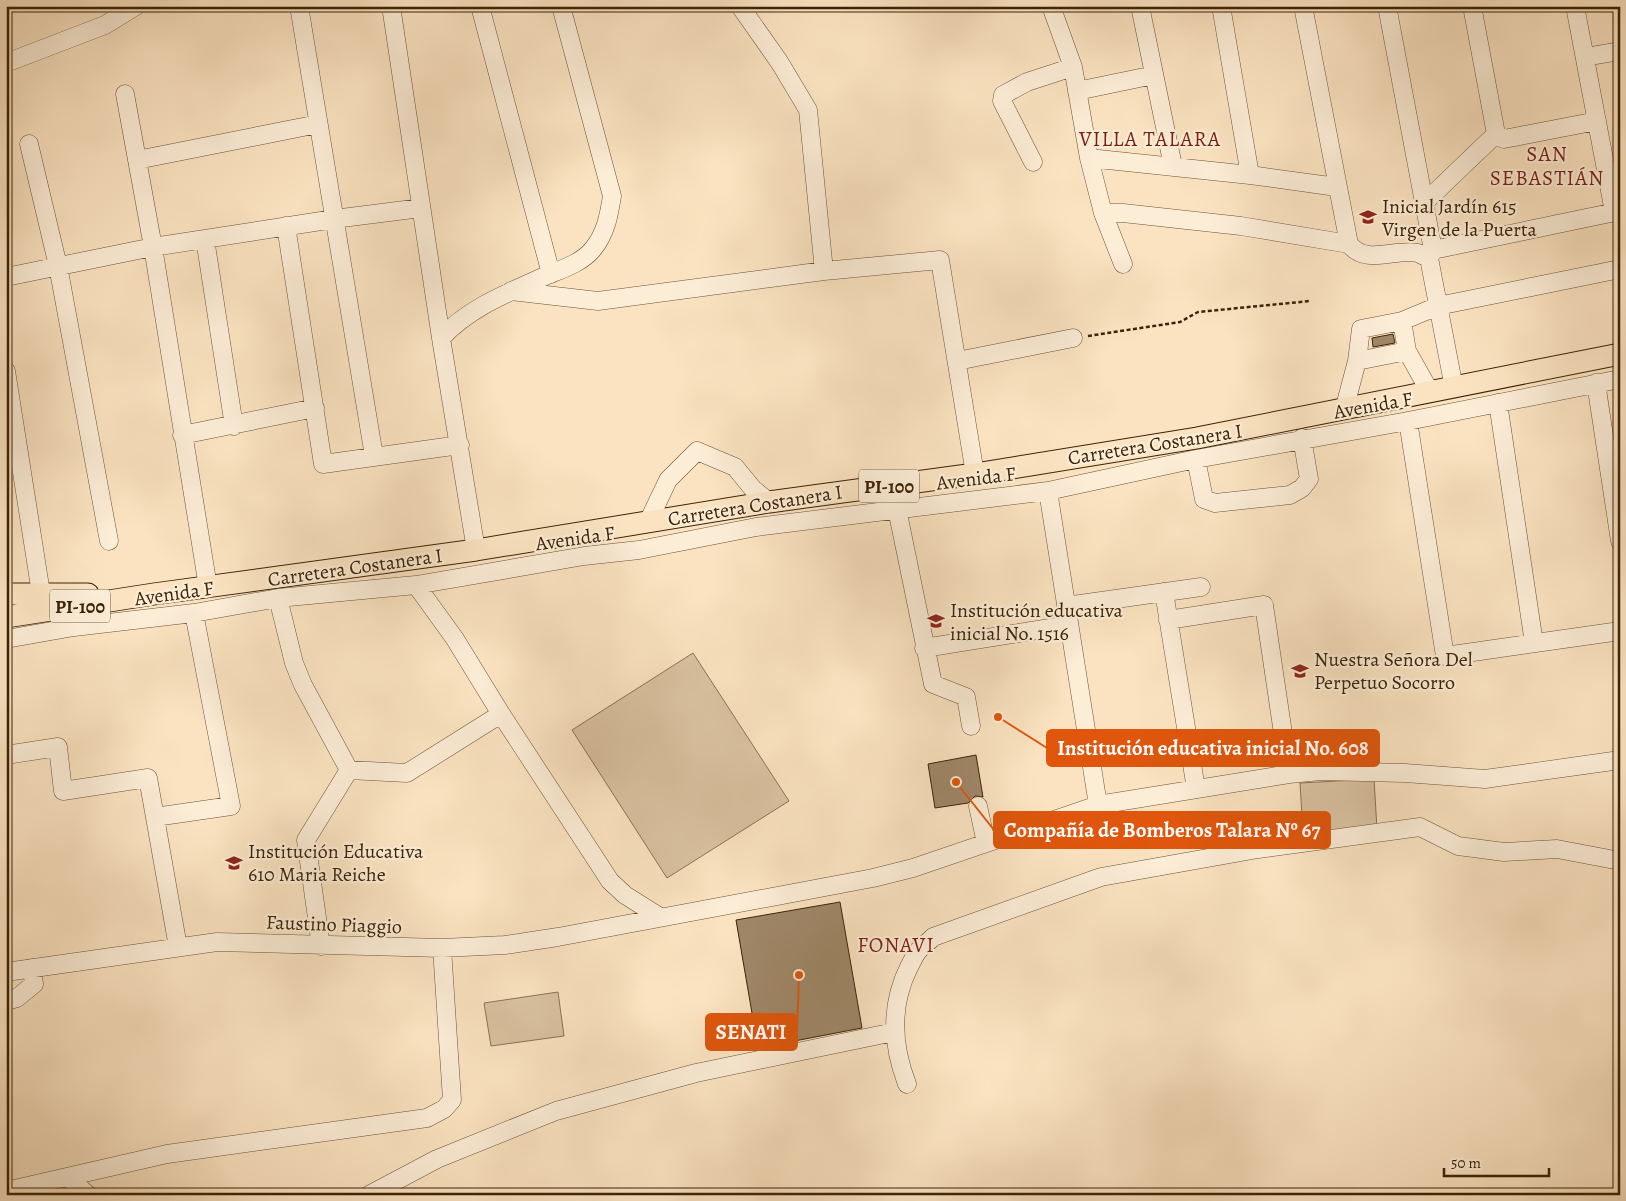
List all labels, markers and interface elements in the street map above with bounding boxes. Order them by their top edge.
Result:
district label: VILLA TALARA [1078,125,1221,153]
district label: SAN SEBASTIÁN [1490,140,1604,192]
place label: Inicial Jardín 615 Virgen de la Puerta [1381,193,1537,243]
school or university icon: Inicial Jardín 615 Virgen de la Puerta [1358,207,1378,227]
street label: Avenida F [1331,385,1415,426]
street label: Carretera Costanera I [1066,417,1244,472]
street label: Avenida F [934,460,1017,497]
road number: PI-100 [859,470,919,502]
street label: Carretera Costanera I [666,478,844,533]
street label: Avenida F [533,520,616,558]
street label: Carretera Costanera I [266,542,444,593]
street label: Avenida F [132,575,215,613]
road number: PI-100 [50,590,110,622]
place label: Institución educativa inicial No. 1516 [950,597,1124,647]
school or university icon: Institución educativa inicial No. 1516 [926,611,946,631]
place label: Nuestra Señora Del Perpetuo Socorro [1314,646,1473,696]
school or university icon: Nuestra Señora Del Perpetuo Socorro [1290,661,1310,681]
callout: Institución educativa inicial No. 608 [1047,730,1379,766]
text: Institución educativa inicial No. 608 [1057,734,1369,762]
callout: Compañía de Bomberos Talara Nº 67 [994,812,1330,848]
text: Compañía de Bomberos Talara Nº 67 [1004,816,1320,844]
place label: Institución Educativa 610 Maria Reiche [248,838,424,888]
school or university icon: Institución Educativa 610 Maria Reiche [224,853,244,873]
street label: Faustino Piaggio [265,909,402,940]
district label: FONAVI [857,931,935,959]
callout: SENATI [706,1014,797,1050]
text: SENATI [716,1018,786,1046]
scale bar [1444,1146,1548,1178]
text: 50 m [1451,1153,1481,1173]

